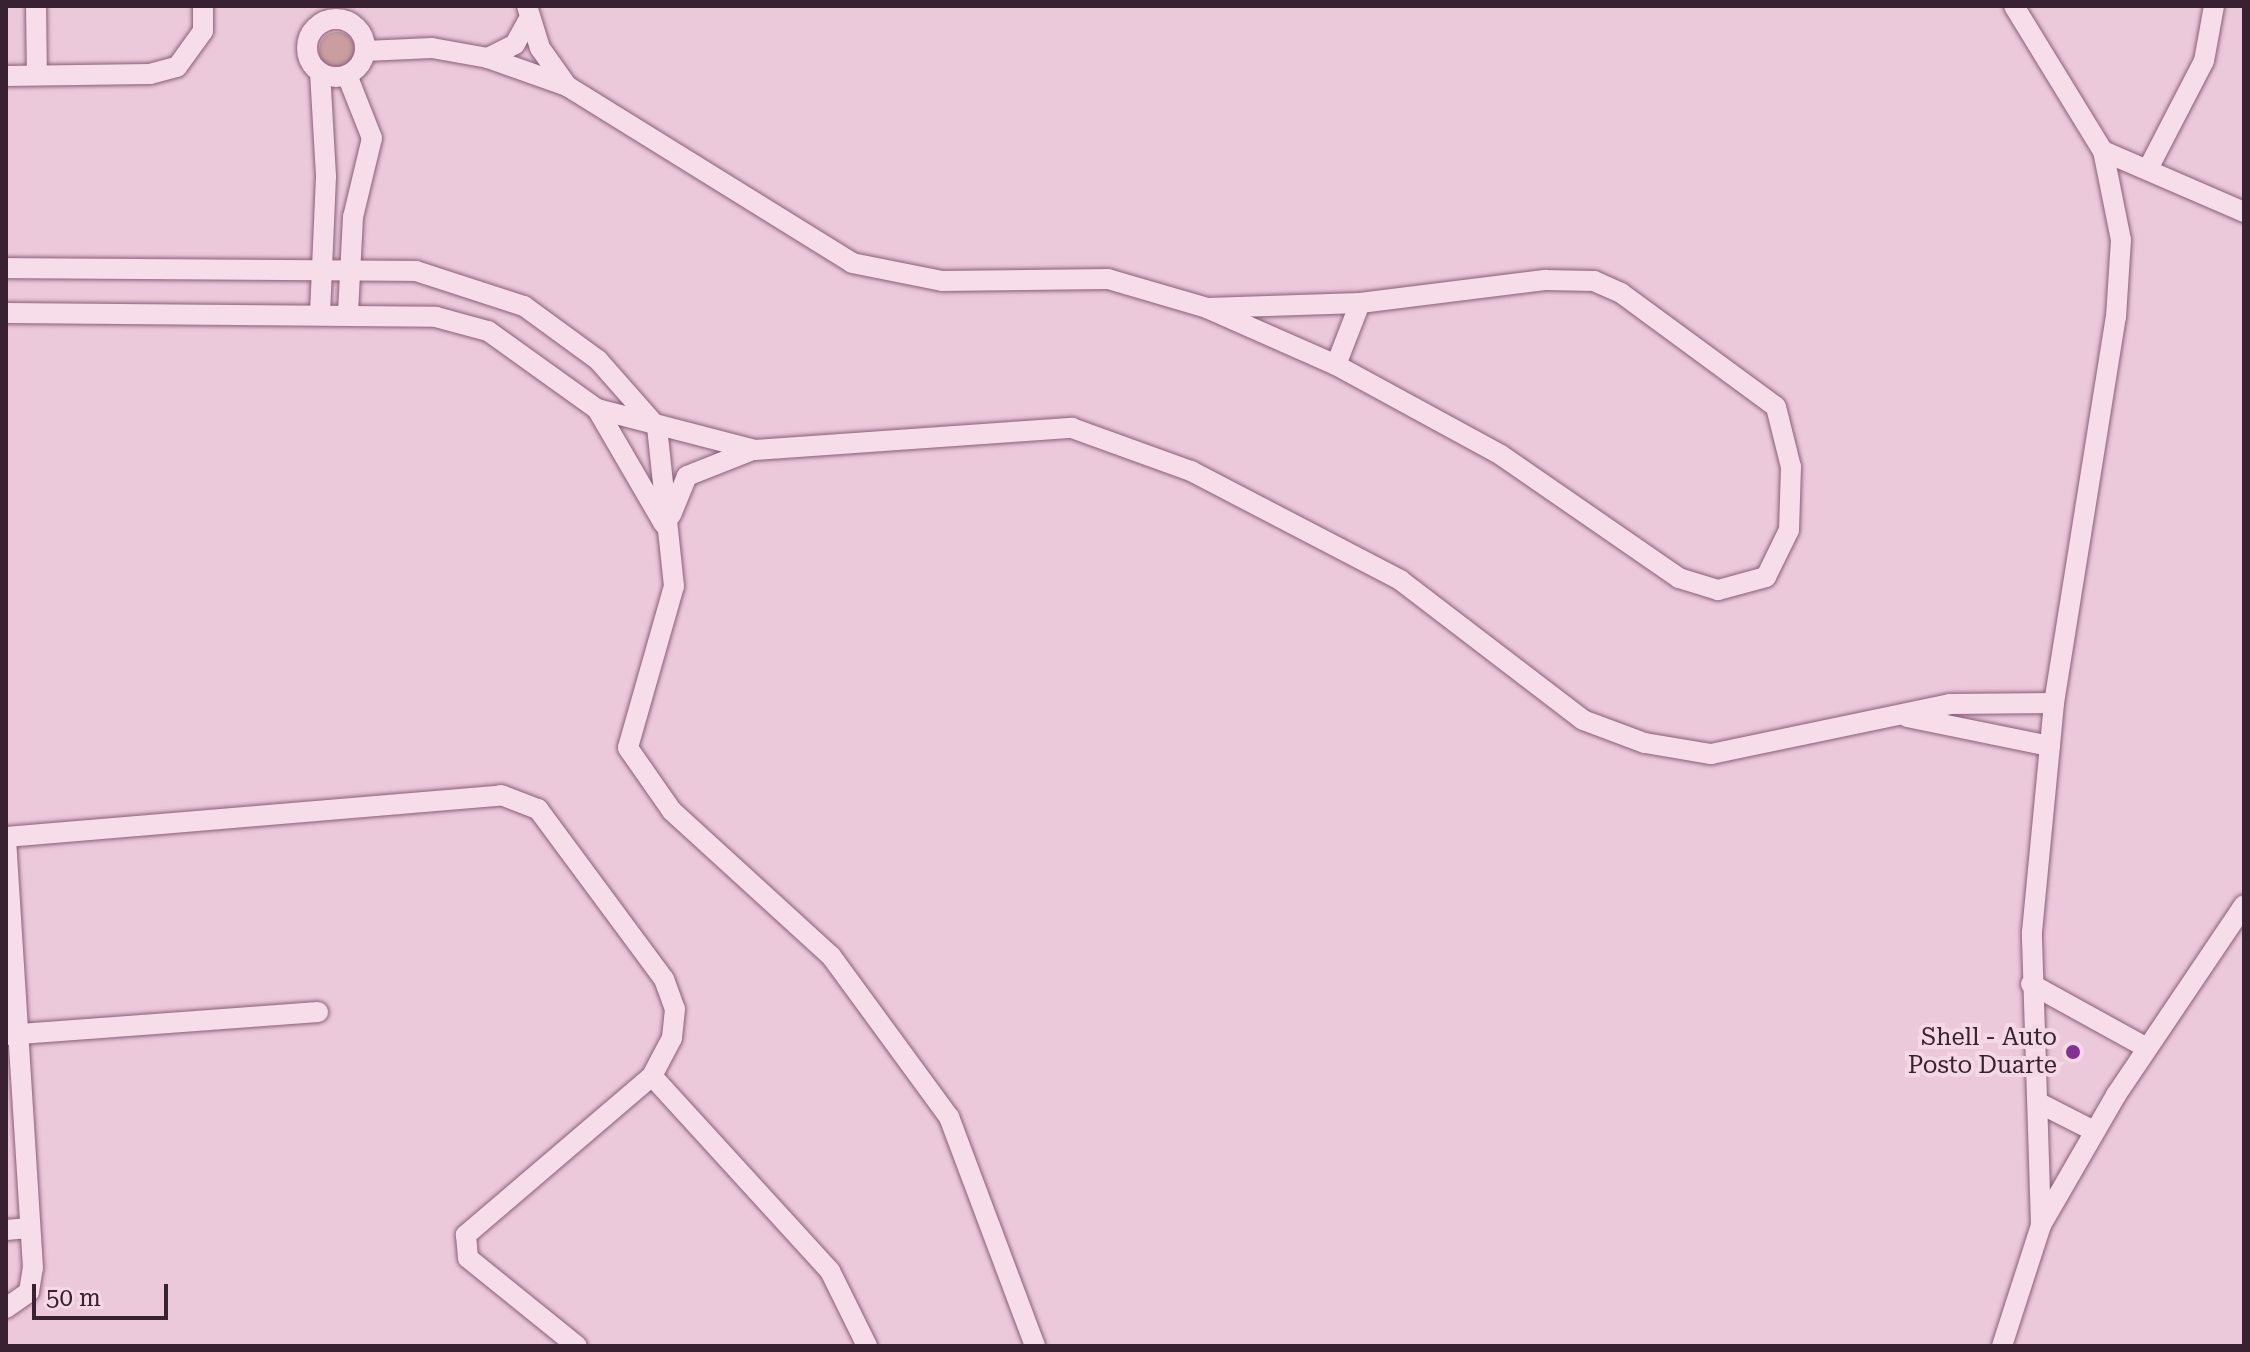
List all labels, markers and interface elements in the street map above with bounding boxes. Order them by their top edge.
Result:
place label: Shell - Auto Posto Duarte [1908,1024,2057,1080]
marker: Shell - Auto Posto Duarte [2064,1043,2082,1061]
scale bar [36,1268,172,1318]
text: 50 m [46,1284,101,1312]

